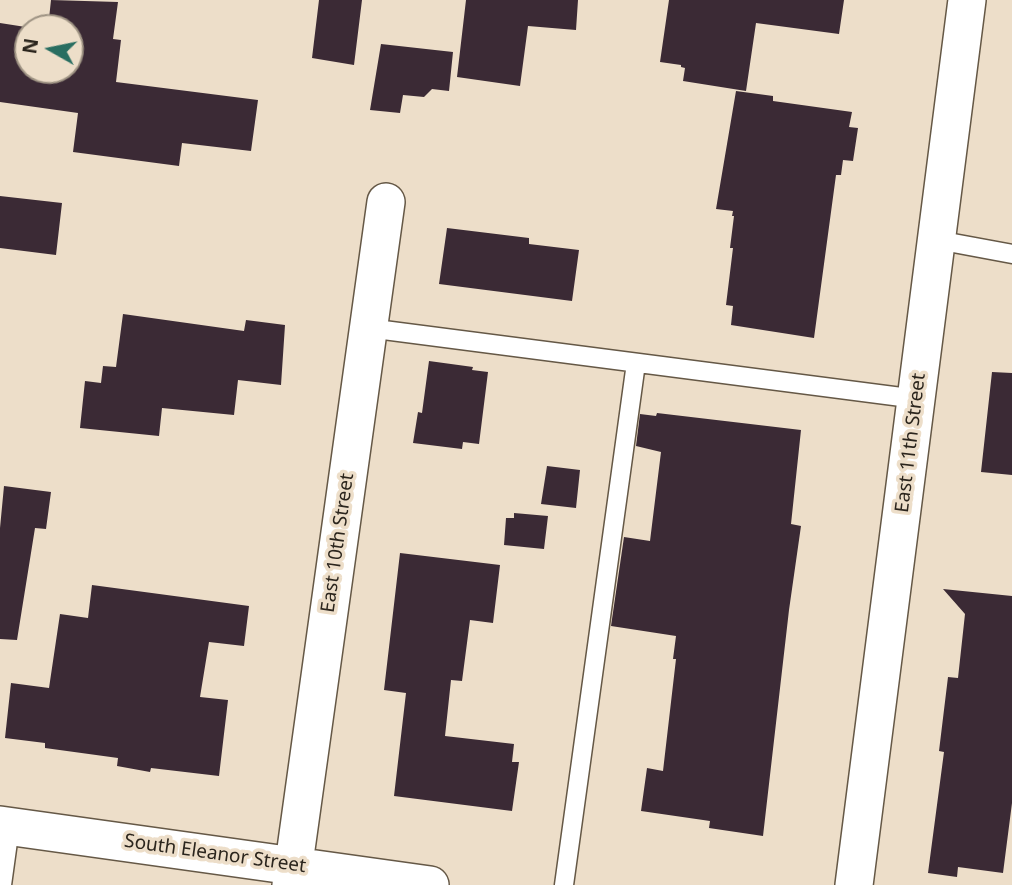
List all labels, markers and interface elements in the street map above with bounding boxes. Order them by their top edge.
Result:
north arrow [14,14,84,84]
text: N [16,36,44,56]
street label: East 11th Street [891,372,931,514]
street label: East 10th Street [317,472,359,614]
street label: South Eleanor Street [123,830,307,878]

